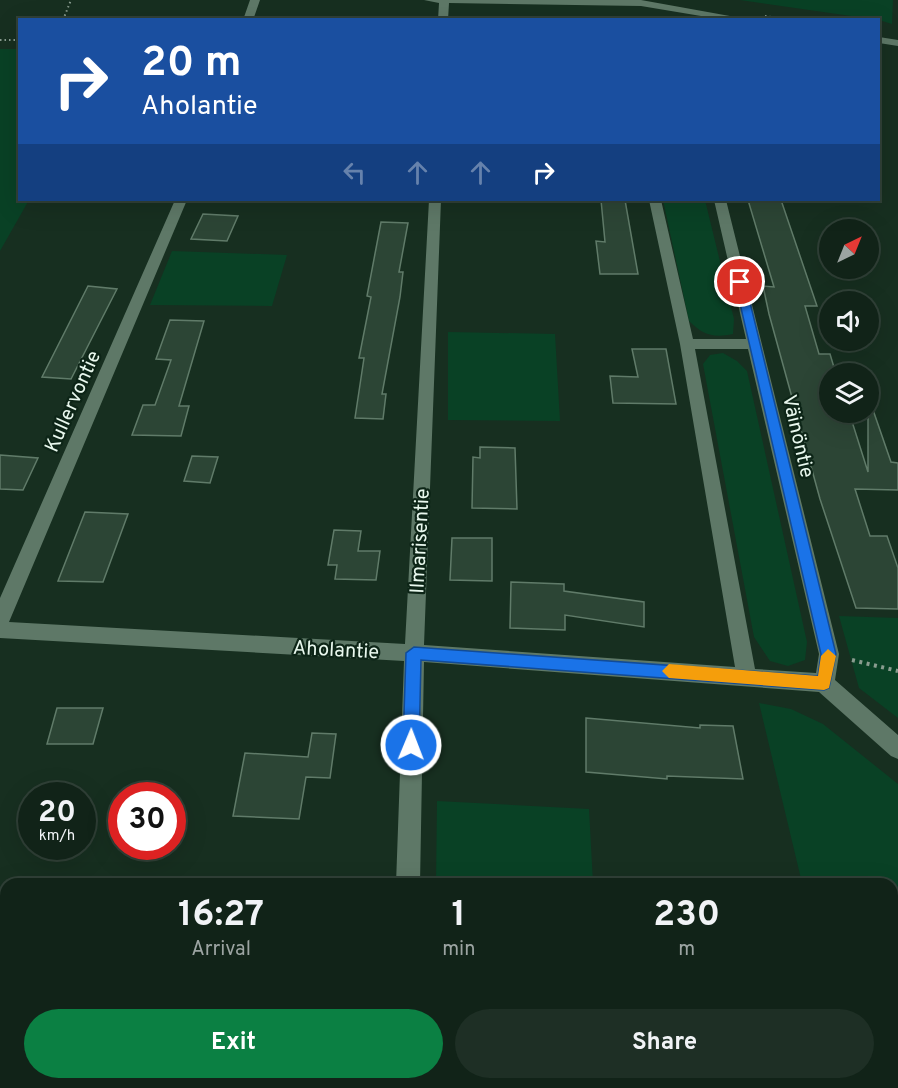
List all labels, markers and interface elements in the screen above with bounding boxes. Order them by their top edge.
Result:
text: 20 m [141,38,242,91]
icon: right [42,42,120,120]
text: Aholantie [141,90,257,124]
icon: left [338,156,371,189]
icon: ahead [401,156,434,189]
icon: ahead [464,156,497,189]
icon: right [527,156,560,189]
north arrow [819,219,879,279]
map controls [819,219,879,423]
pin [714,256,765,307]
icon: arrive [723,265,756,298]
button: sound [819,291,879,351]
street label: Kullervontie [40,347,108,457]
button: layers [819,363,879,423]
street label: Väinöntie [775,392,819,481]
street label: Ilmarisentie [405,488,437,595]
street label: Aholantie [292,636,380,666]
position arrow [379,713,443,777]
speed limit sign: 30 [108,782,186,860]
text: 20 [38,795,76,832]
text: km/h [39,827,75,846]
text: 16:27 [178,893,264,939]
text: 1 [452,893,466,939]
text: 230 [653,893,720,939]
text: Arrival [191,937,251,963]
text: min [442,937,475,963]
text: m [678,937,695,963]
button: Exit [24,1009,443,1078]
button: Share [455,1009,874,1078]

